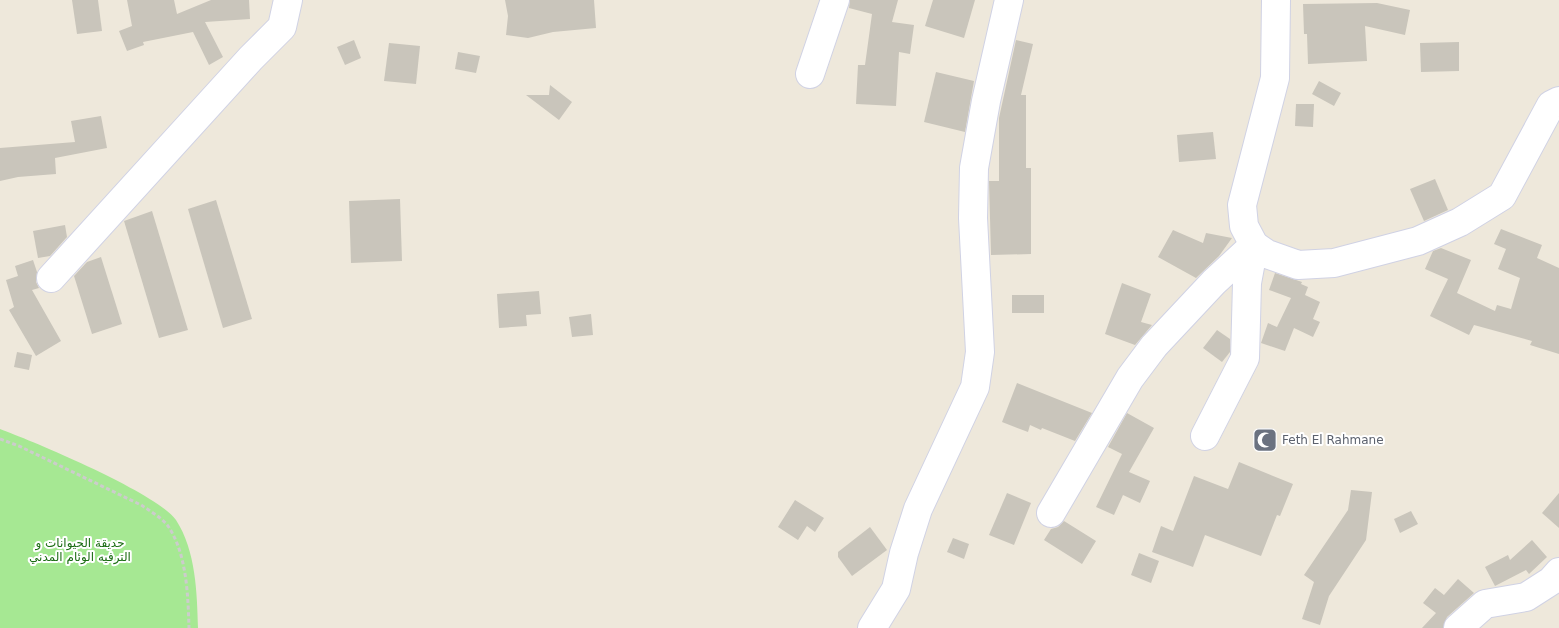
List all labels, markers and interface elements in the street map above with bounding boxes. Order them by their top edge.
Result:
mosque icon: Feth El Rahmane [1252,427,1278,453]
place label: Feth El Rahmane [1282,433,1384,447]
park label: حديقة الحيوانات و الترفيه الوئام المدني [29,536,131,565]

